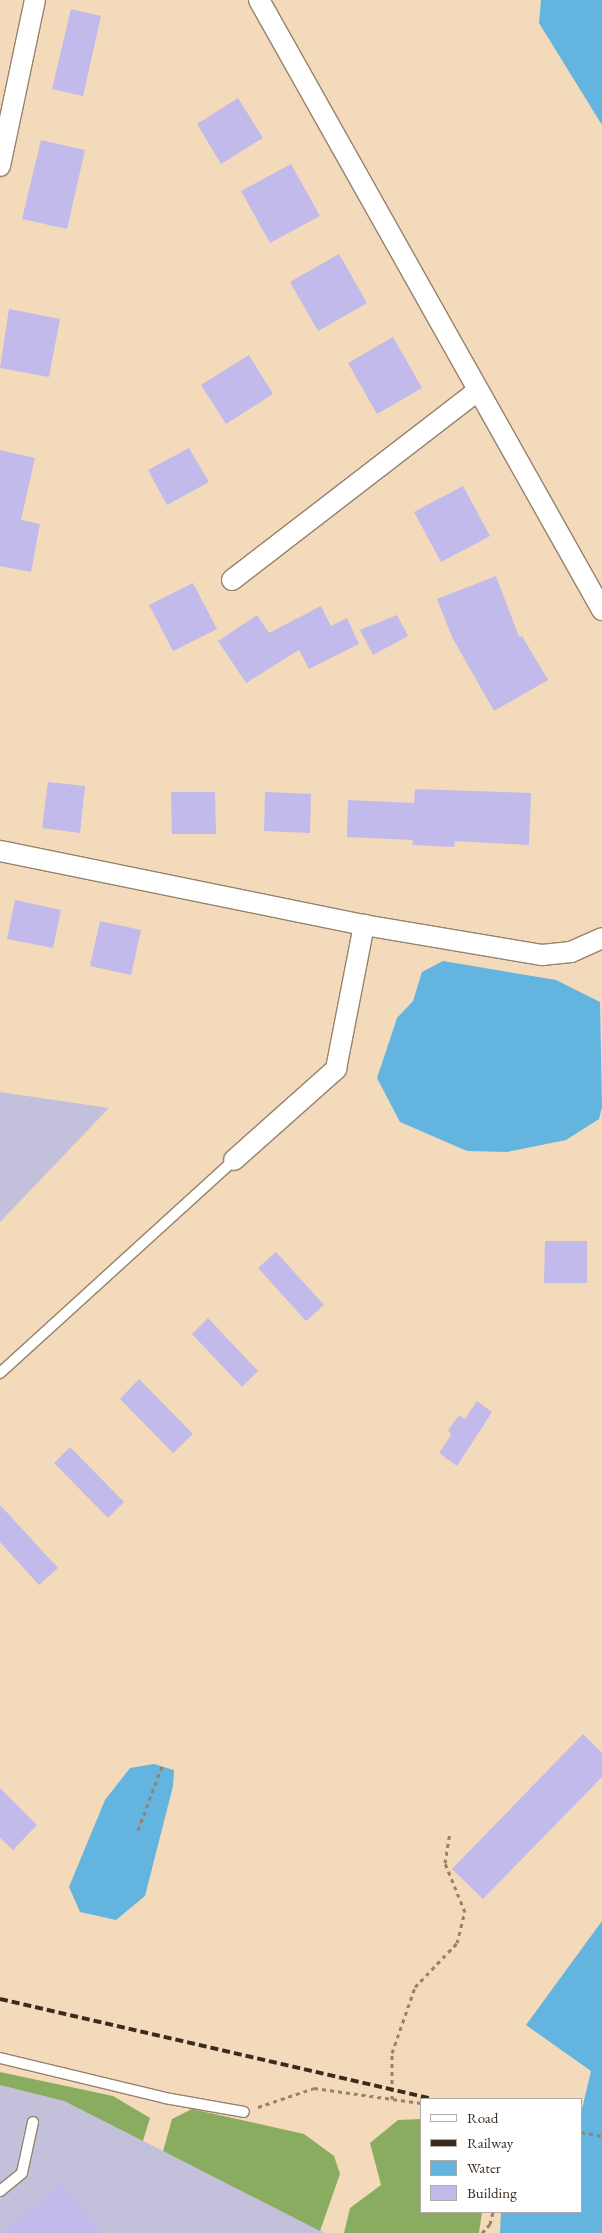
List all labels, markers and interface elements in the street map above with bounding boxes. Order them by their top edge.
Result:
legend [420,2098,582,2213]
text: Road [467,2108,498,2127]
text: Railway [467,2133,513,2152]
text: Water [467,2158,501,2177]
text: Building [467,2183,517,2202]

